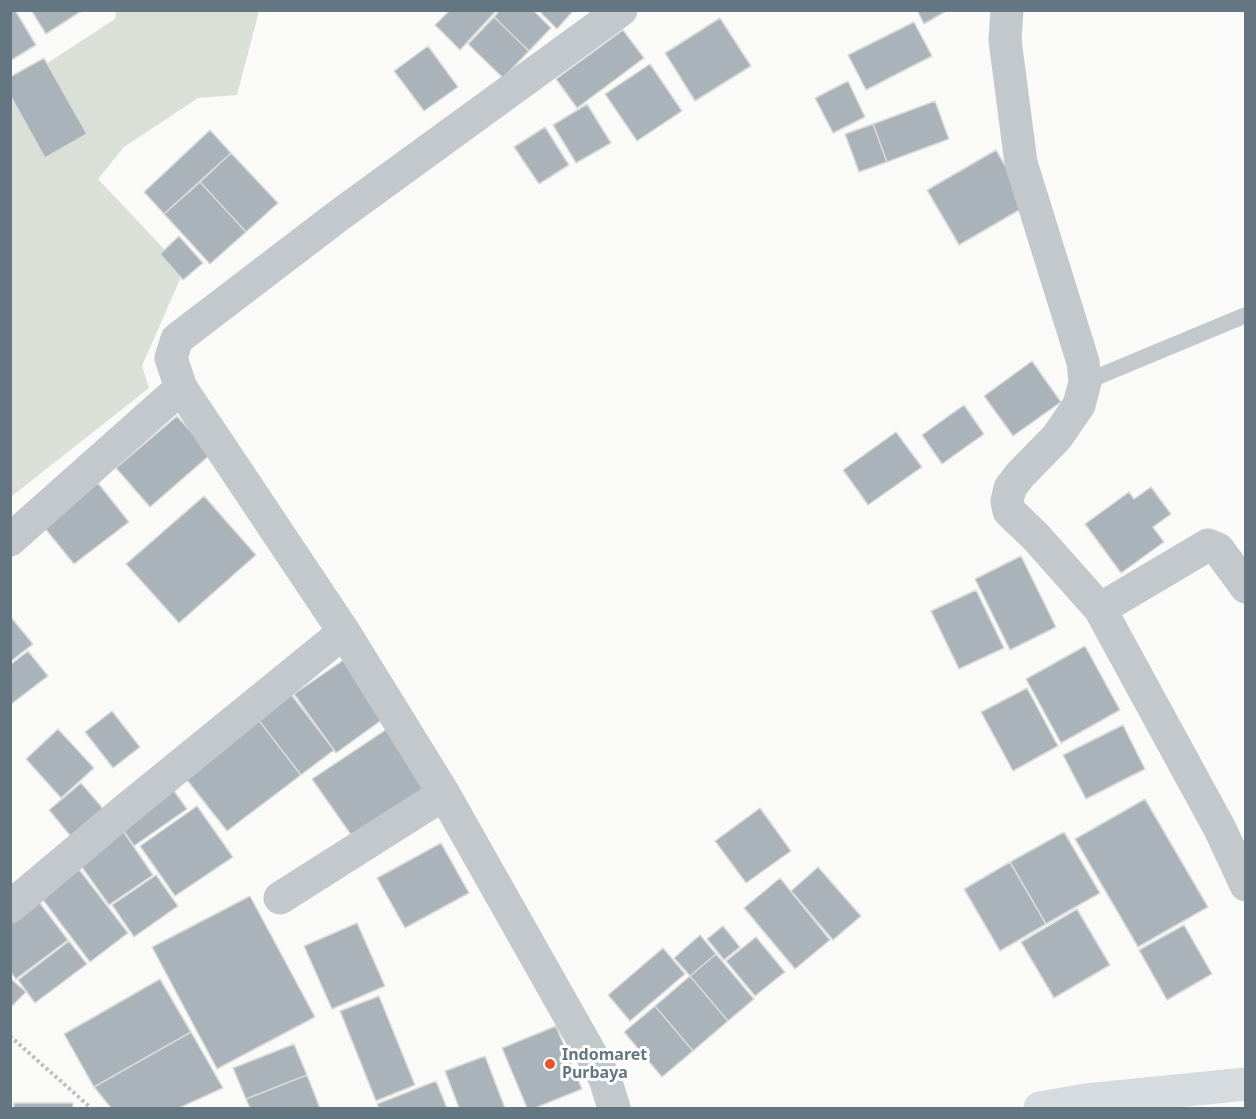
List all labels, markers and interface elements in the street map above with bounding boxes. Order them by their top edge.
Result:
place label: Indomaret Purbaya [562,1045,647,1083]
marker: Indomaret Purbaya [543,1057,557,1071]

